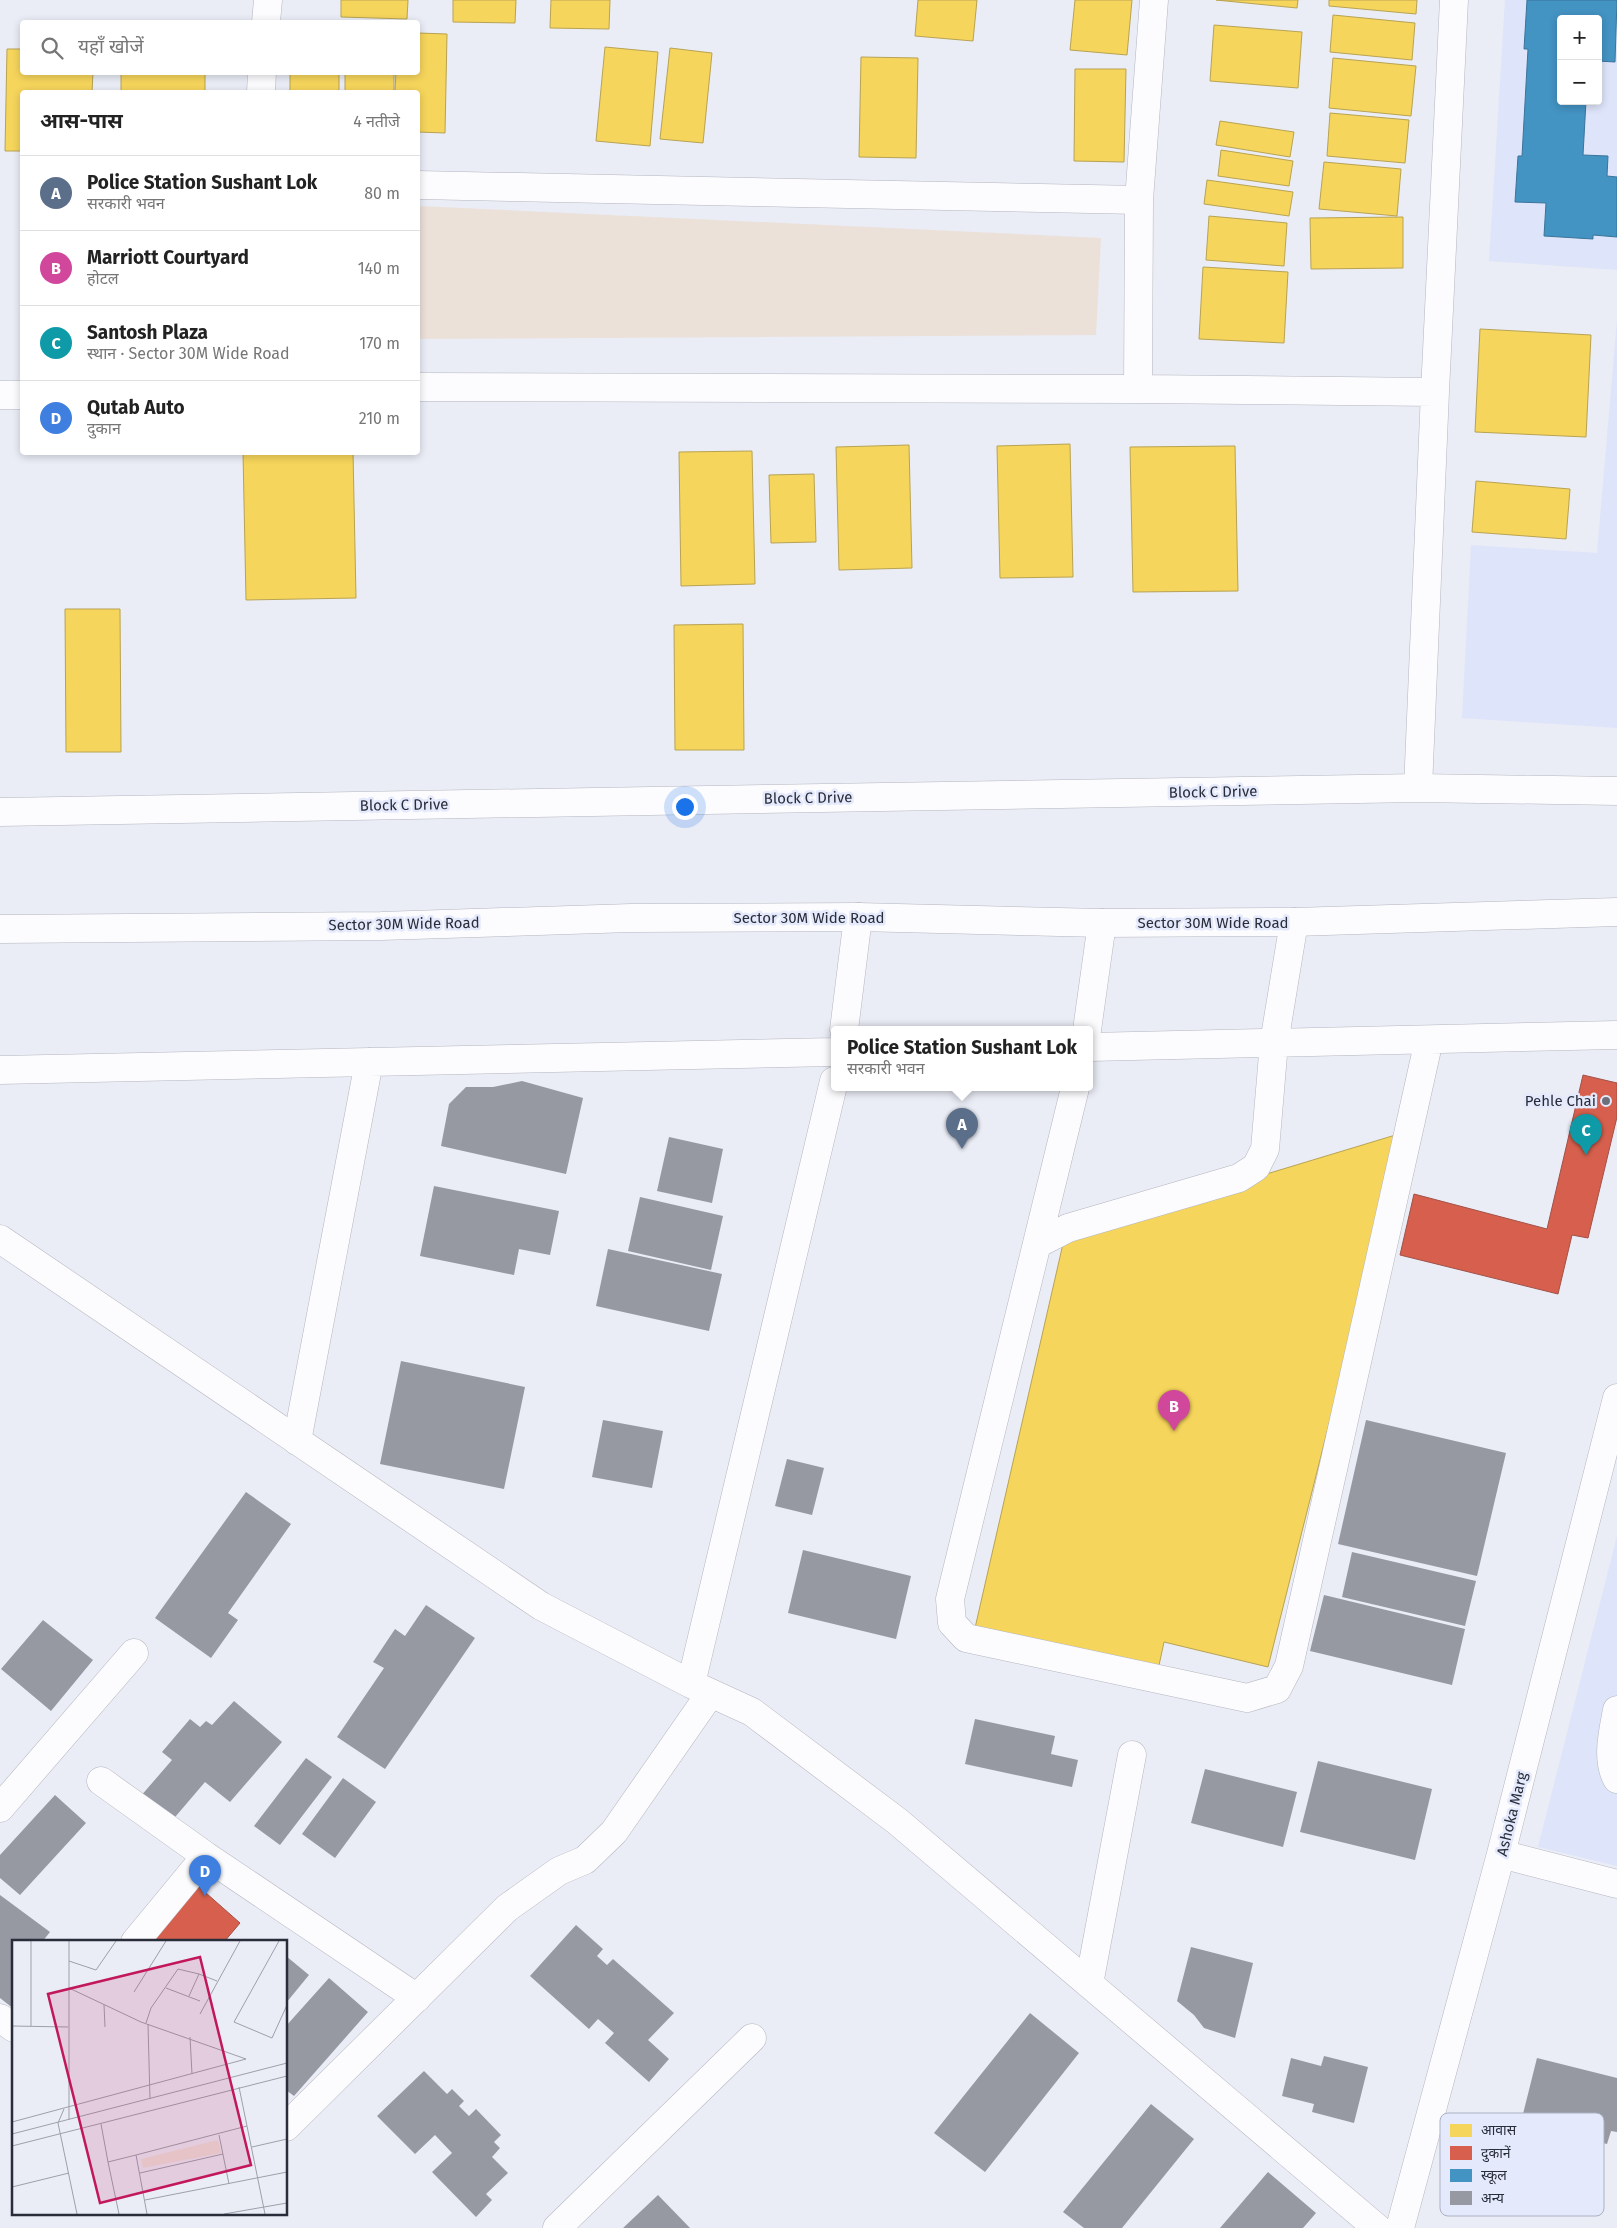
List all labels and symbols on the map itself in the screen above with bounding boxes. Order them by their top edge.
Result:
street label: Block C Drive [1169,782,1257,802]
street label: Block C Drive [764,788,852,808]
your location [672,794,698,820]
street label: Block C Drive [360,795,448,815]
street label: Sector 30M Wide Road [733,909,885,927]
street label: Sector 30M Wide Road [328,914,480,934]
street label: Sector 30M Wide Road [1137,914,1289,932]
place label: Pehle Chai [1525,1092,1596,1110]
marker: Pehle Chai [1600,1095,1612,1107]
pin: A [946,1108,978,1149]
pin: C [1570,1114,1602,1155]
pin: B [1158,1390,1190,1431]
street label: Ashoka Marg [1493,1770,1531,1858]
pin: D [189,1855,221,1896]
inset map [12,1940,288,2216]
legend [1440,2113,1604,2216]
text: आवास [1481,2122,1517,2139]
text: दुकानें [1481,2145,1511,2163]
text: स्कूल [1481,2167,1507,2185]
text: अन्य [1481,2190,1505,2207]

